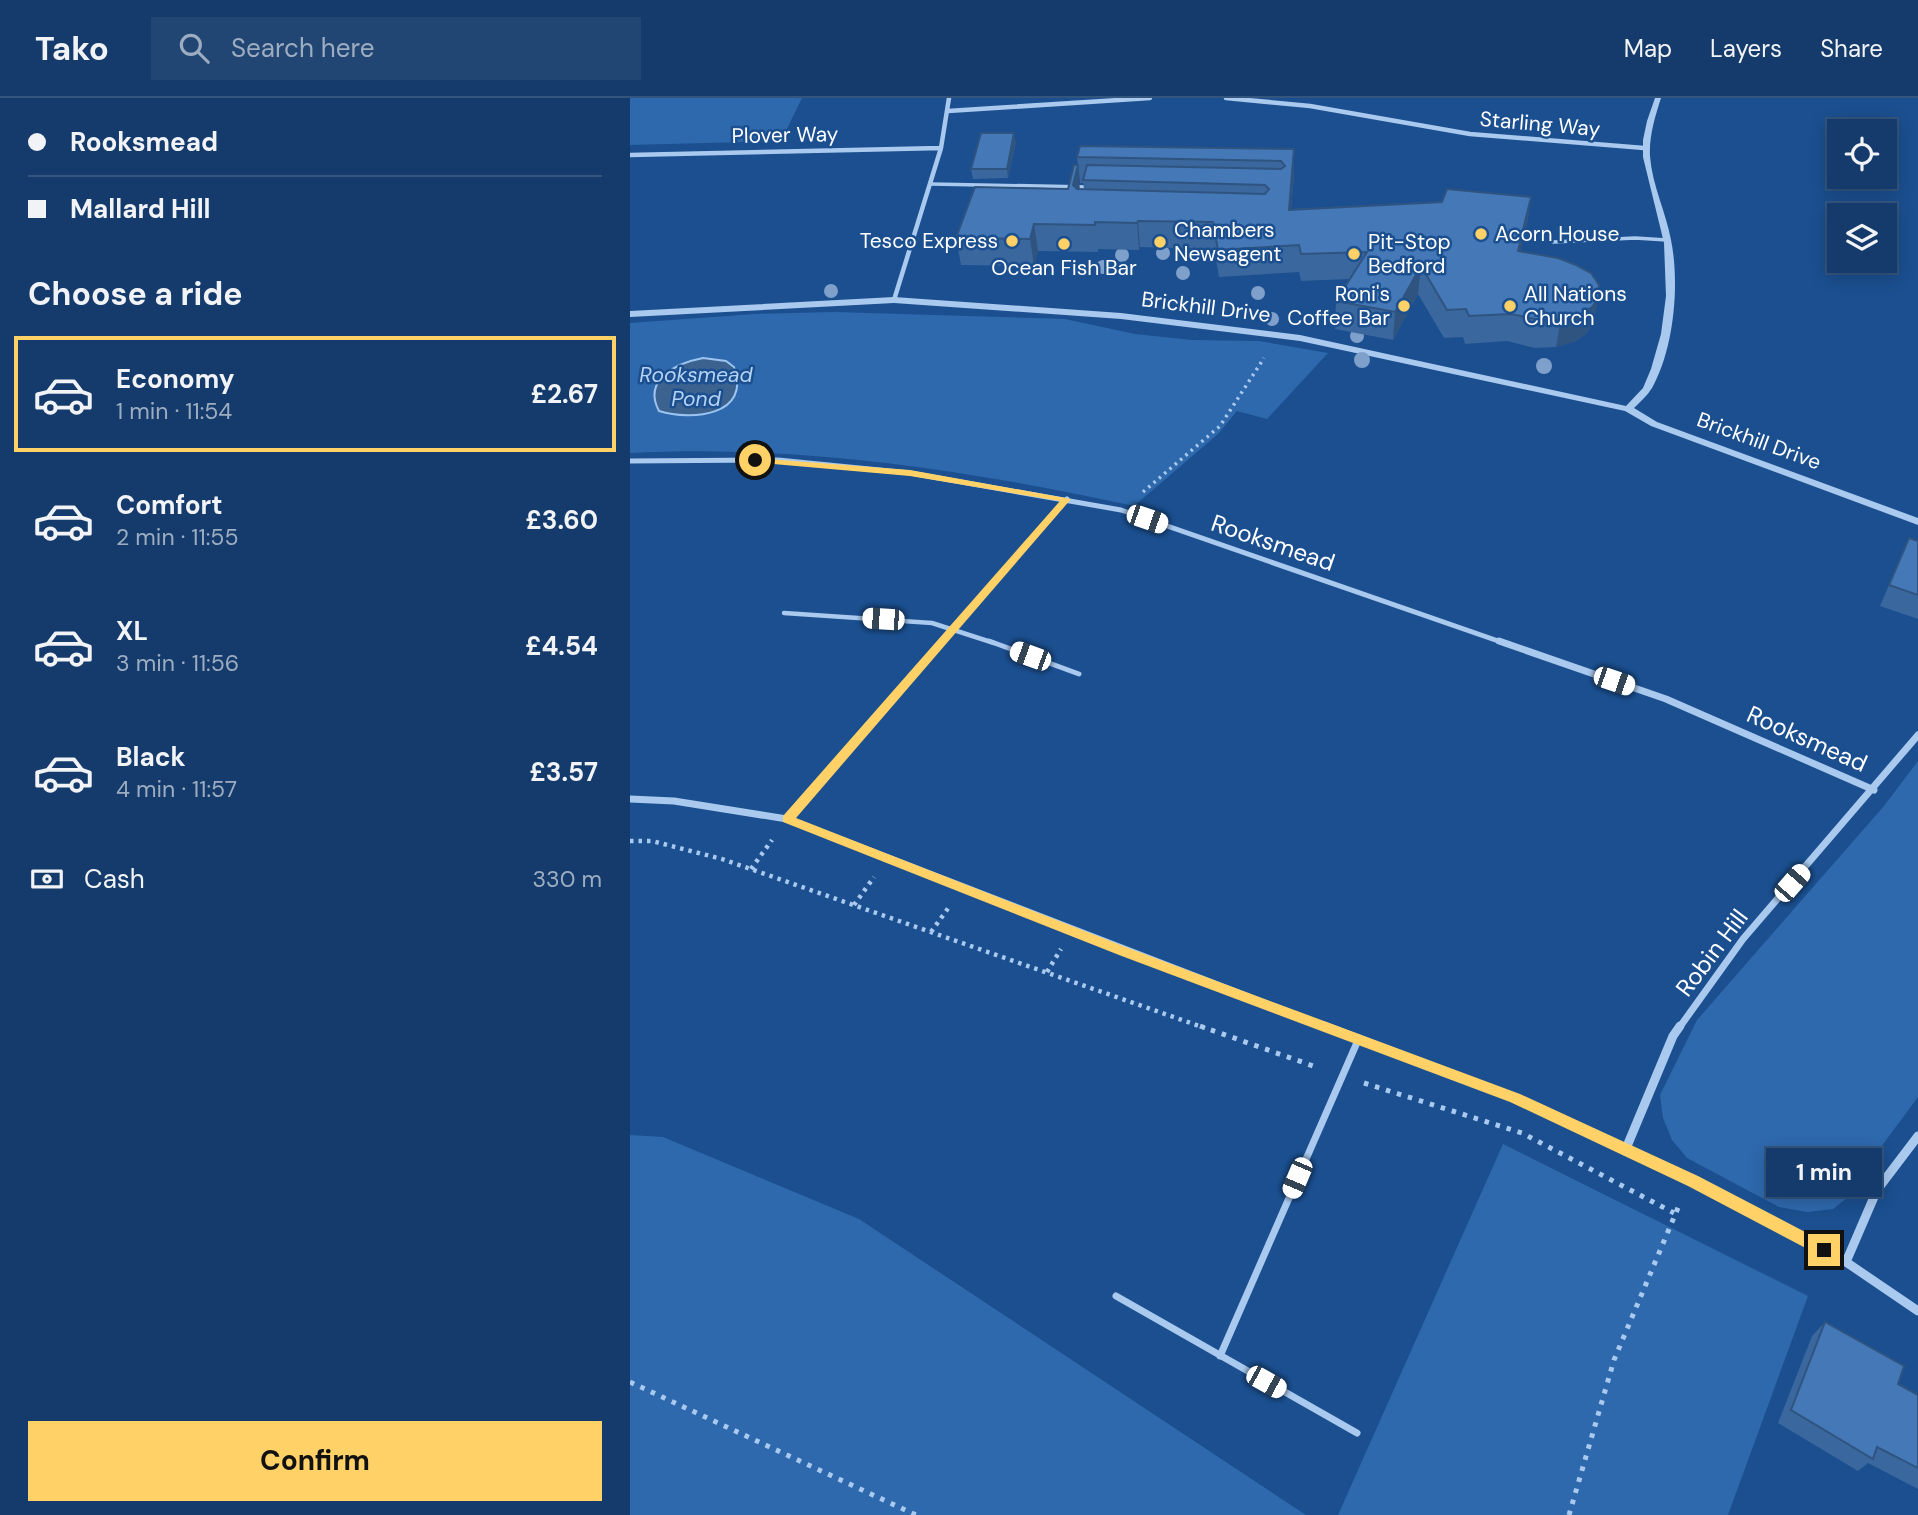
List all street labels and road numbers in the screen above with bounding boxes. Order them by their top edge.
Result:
street label: Starling Way [1479,105,1602,143]
street label: Plover Way [731,120,839,150]
street label: Brickhill Drive [1140,285,1272,329]
street label: Brickhill Drive [1693,406,1825,476]
street label: Rooksmead [1207,507,1339,578]
street label: Rooksmead [1742,698,1872,779]
street label: Robin Hill [1669,903,1755,1003]

